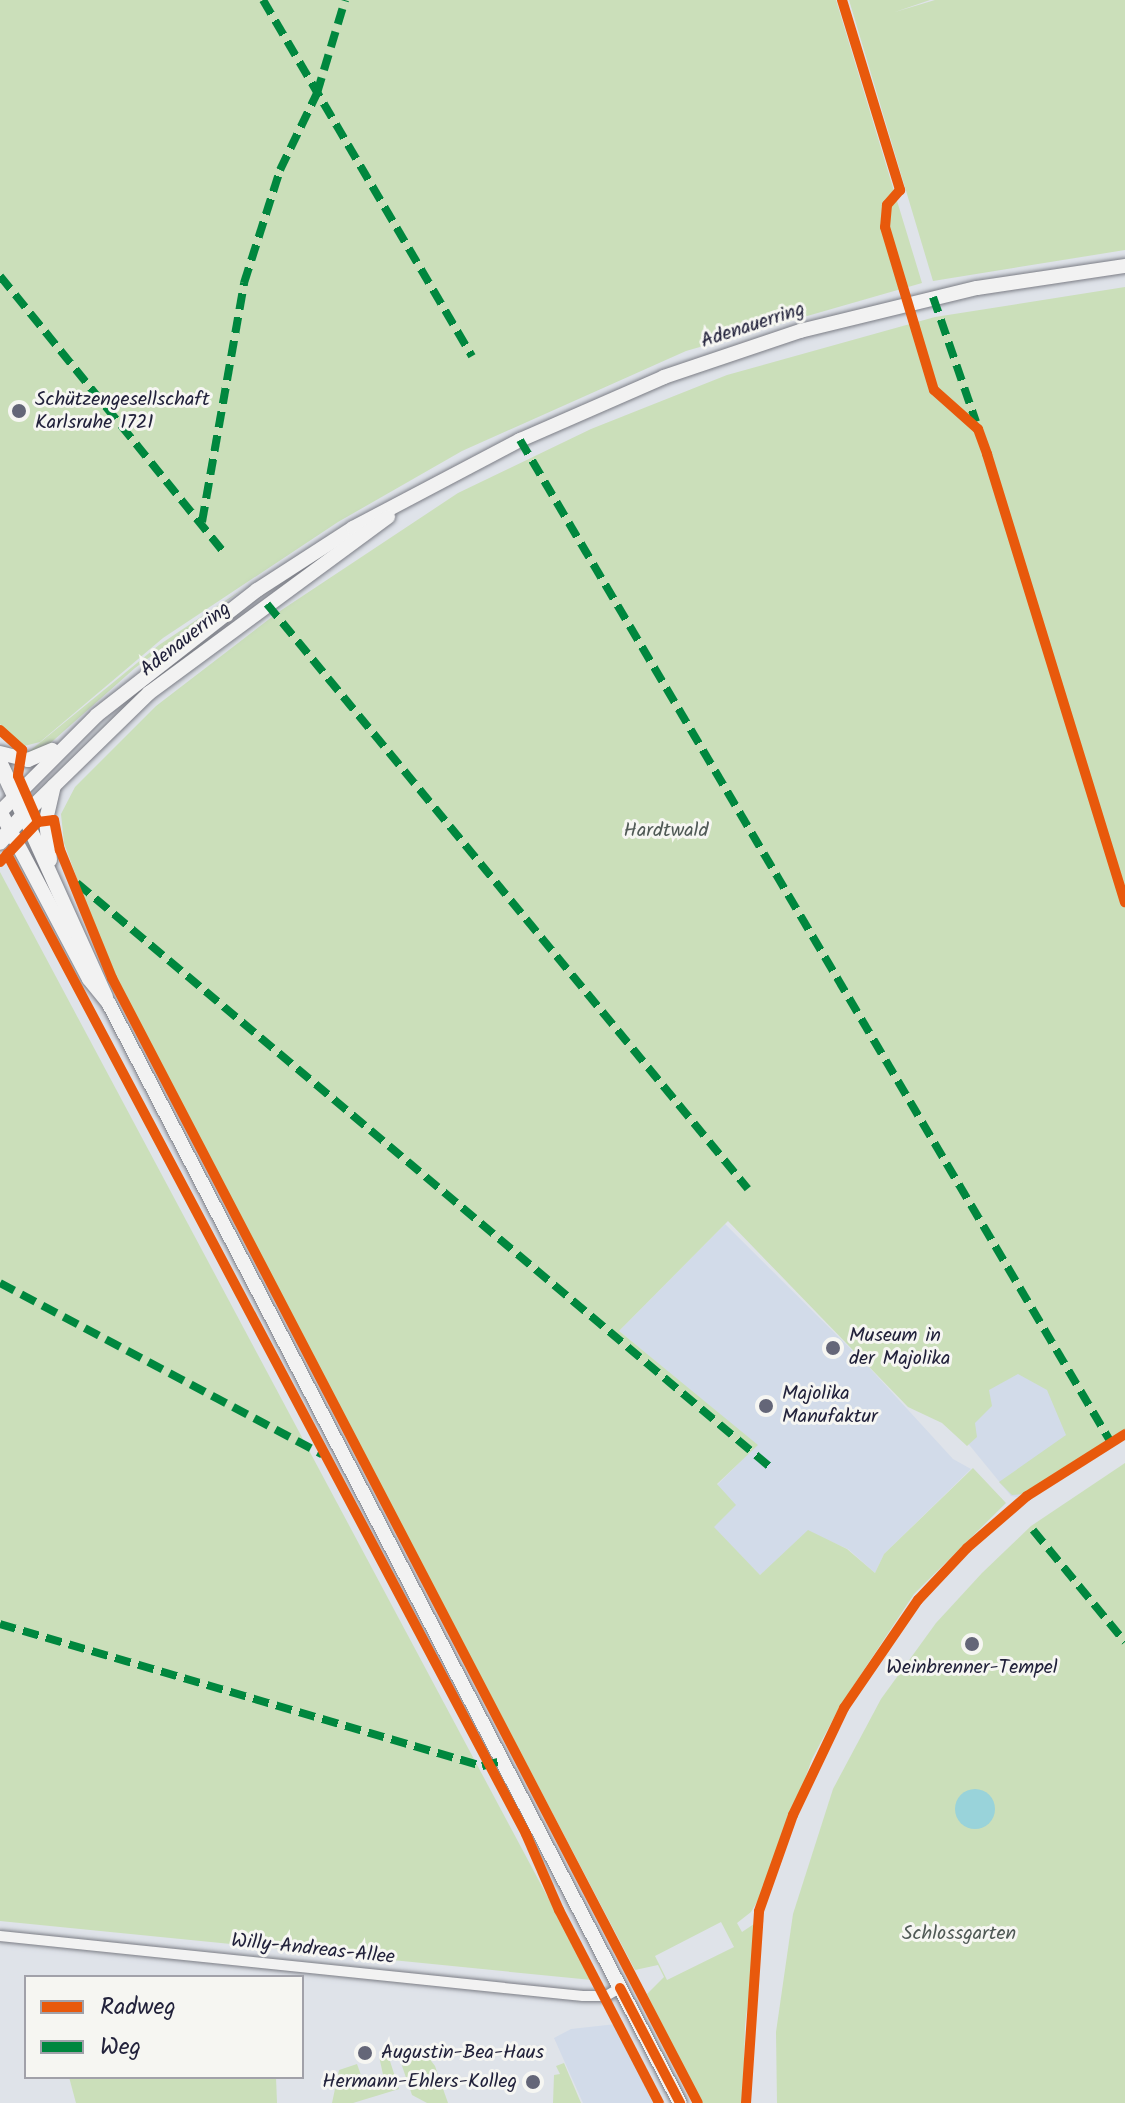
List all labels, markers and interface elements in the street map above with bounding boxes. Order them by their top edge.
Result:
street label: Adenauerring [698,298,808,354]
place label: Schützengesellschaft Karlsruhe 1721 [35,388,210,435]
marker: Schützengesellschaft Karlsruhe 1721 [10,402,28,420]
street label: Adenauerring [136,597,236,683]
park label: Hardtwald [624,819,708,843]
place label: Museum in der Majolika [849,1324,950,1371]
marker: Museum in der Majolika [824,1339,842,1357]
place label: Majolika Manufaktur [782,1382,878,1429]
marker: Majolika Manufaktur [757,1397,775,1415]
marker: Weinbrenner-Tempel [963,1635,981,1653]
place label: Weinbrenner-Tempel [886,1656,1058,1680]
park label: Schlossgarten [902,1922,1016,1946]
street label: Willy-Andreas-Allee [230,1929,396,1971]
legend [24,1975,304,2079]
text: Radweg [100,1988,176,2027]
text: Weg [100,2028,141,2067]
place label: Augustin-Bea-Haus [381,2041,544,2065]
marker: Augustin-Bea-Haus [356,2044,374,2062]
place label: Hermann-Ehlers-Kolleg [322,2070,517,2094]
marker: Hermann-Ehlers-Kolleg [524,2073,542,2091]

